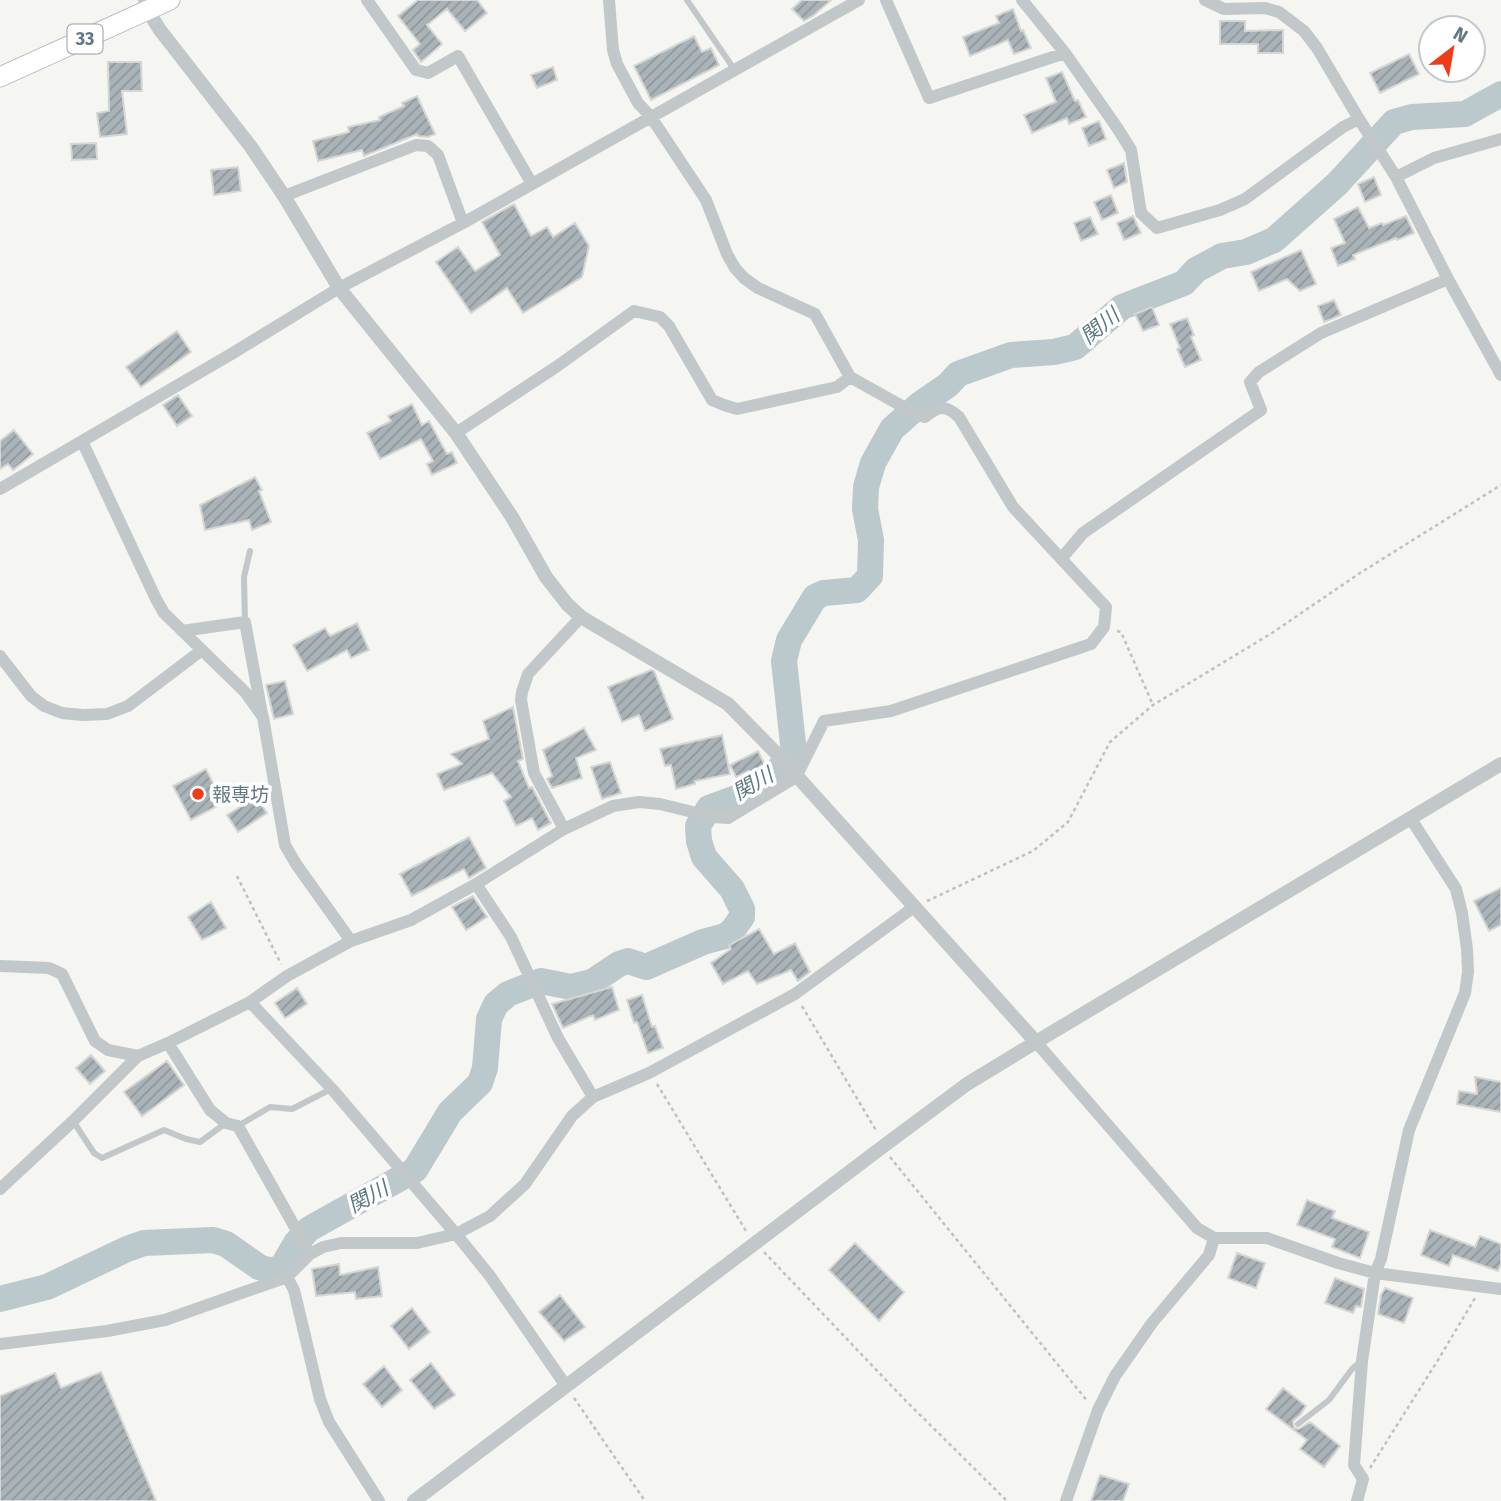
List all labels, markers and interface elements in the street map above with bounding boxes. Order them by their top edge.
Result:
north arrow [1417,14,1487,84]
text: N [1449,22,1472,48]
road number: 33 [68,24,102,54]
water label: 関川 [1075,301,1126,349]
water label: 関川 [728,761,779,806]
place label: 報専坊 [212,783,269,806]
marker: 報専坊 [190,786,206,802]
water label: 関川 [343,1174,394,1219]

